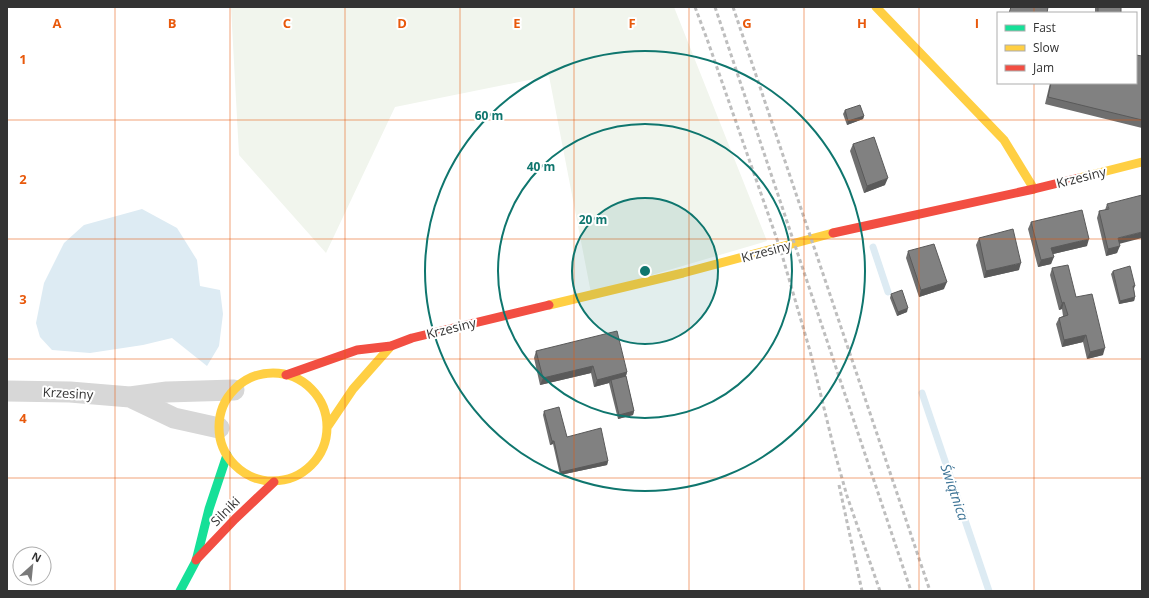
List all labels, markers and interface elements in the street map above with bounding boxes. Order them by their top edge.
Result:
legend [997,12,1137,84]
text: A [53,14,62,32]
text: B [168,14,177,32]
text: C [283,14,291,32]
text: D [397,14,407,32]
text: E [513,14,521,32]
text: F [628,14,636,32]
text: G [742,14,752,32]
text: H [857,14,867,32]
text: I [975,14,979,32]
text: Fast [1033,19,1056,36]
text: Slow [1033,39,1060,56]
text: 1 [19,50,27,68]
text: Jam [1032,59,1054,76]
text: 60 m [475,107,503,124]
text: 40 m [527,158,555,175]
street label: Krzesiny [1054,162,1108,192]
text: 2 [19,170,27,188]
text: 20 m [579,211,607,228]
street label: Krzesiny [739,236,793,266]
centre of rings [638,264,652,278]
text: 3 [19,290,27,308]
street label: Krzesiny [424,313,478,343]
street label: Krzesiny [42,383,94,403]
text: 4 [19,409,27,427]
water label: Świątnica [936,461,974,523]
street label: Silniki [206,492,244,530]
north arrow [12,546,52,586]
text: N [29,548,44,565]

